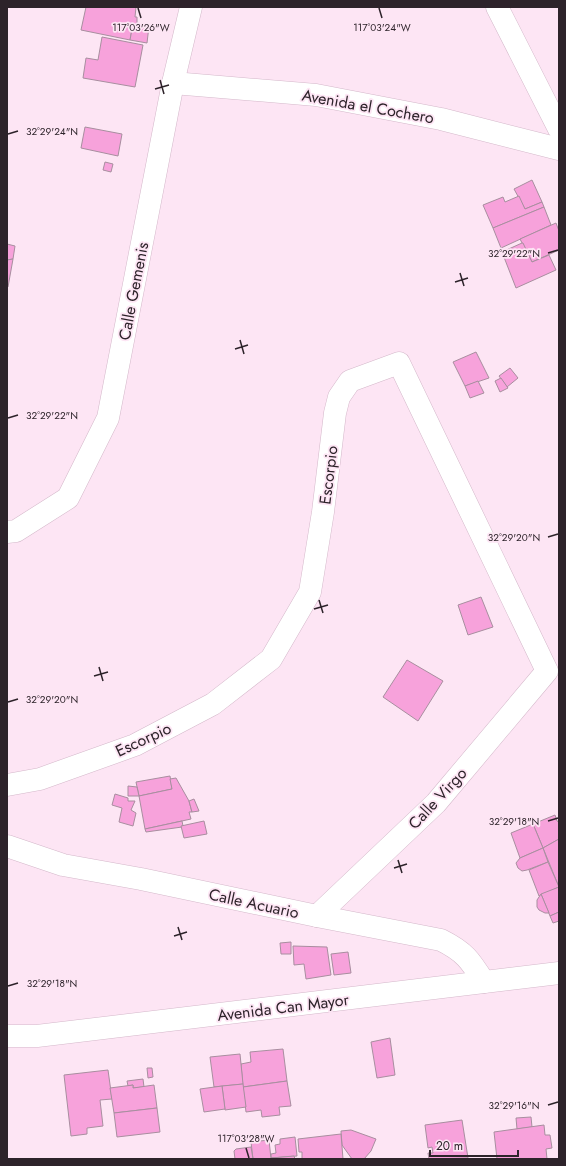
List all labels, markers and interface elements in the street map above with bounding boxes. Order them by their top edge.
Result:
text: 117°03'26"W [112,20,170,35]
text: 117°03'24"W [353,20,411,35]
street label: Avenida el Cochero [300,84,436,129]
text: 32°29'24"N [26,124,78,139]
street label: Calle Gemenis [113,240,154,342]
text: 32°29'22"N [488,246,540,261]
text: 32°29'22"N [26,408,78,423]
street label: Escorpio [313,444,344,506]
text: 32°29'20"N [488,530,540,545]
text: 32°29'20"N [26,692,78,707]
street label: Escorpio [112,716,175,762]
street label: Calle Virgo [403,762,472,834]
text: 32°29'18"N [489,814,539,829]
street label: Calle Acuario [207,883,301,924]
text: 32°29'18"N [27,976,77,991]
street label: Avenida Can Mayor [216,988,351,1027]
text: 32°29'16"N [489,1098,539,1113]
text: 117°03'28"W [217,1131,275,1146]
scale bar [430,1132,518,1158]
text: 20 m [436,1137,463,1155]

